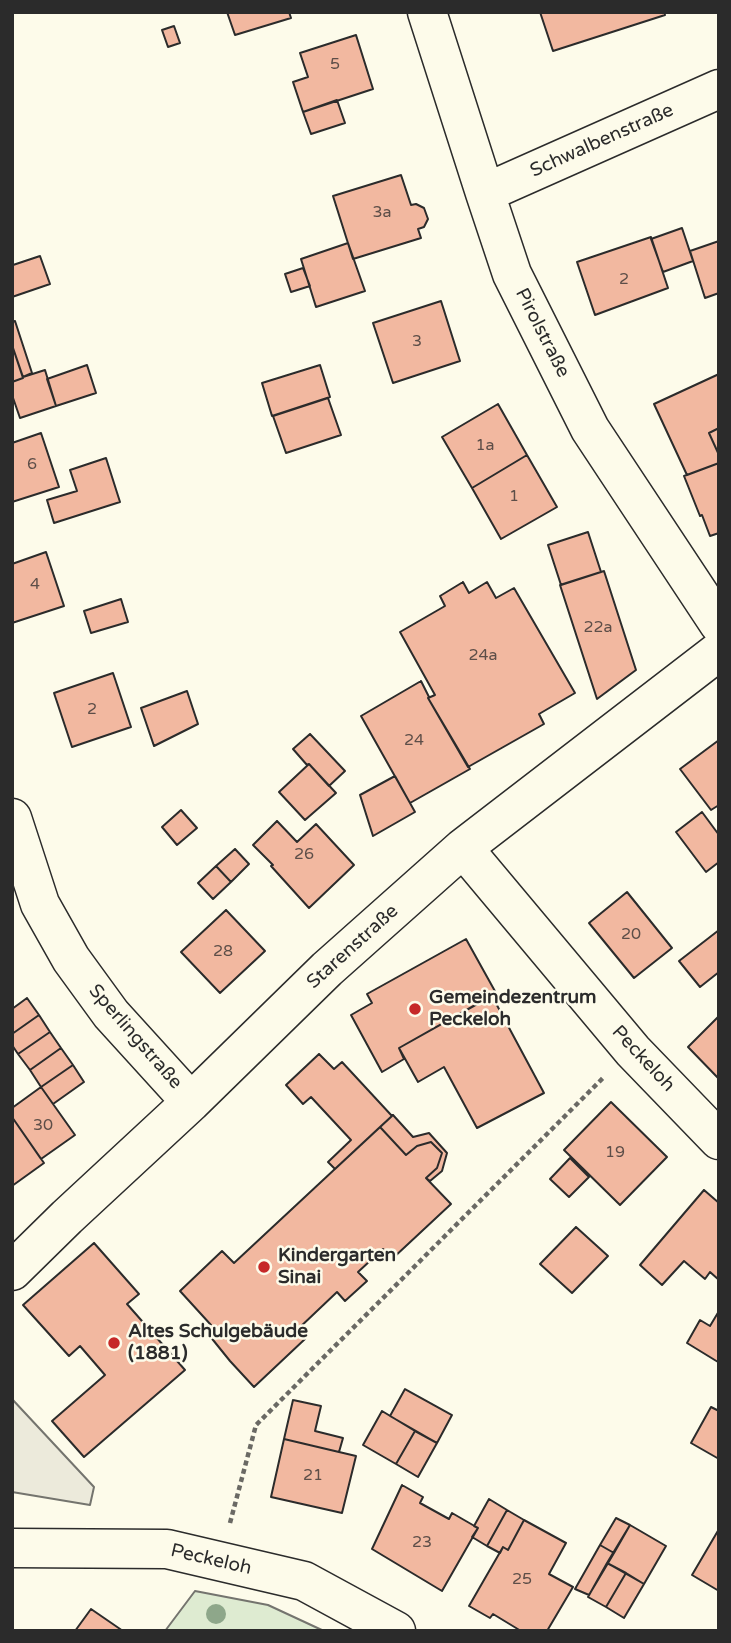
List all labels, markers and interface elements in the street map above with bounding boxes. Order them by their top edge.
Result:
house number: 5 [330,55,340,75]
street label: Schwalbenstraße [527,99,677,183]
house number: 3a [372,203,392,223]
house number: 2 [619,270,629,290]
street label: Pirolstraße [510,285,574,381]
house number: 3 [412,332,422,352]
house number: 1a [475,436,495,456]
house number: 6 [27,455,37,475]
house number: 1 [509,487,519,507]
house number: 4 [30,575,40,595]
house number: 22a [583,618,613,638]
house number: 24a [468,646,498,666]
house number: 2 [87,700,97,720]
house number: 24 [404,731,424,751]
house number: 26 [294,845,314,865]
street label: Starenstraße [303,900,403,994]
house number: 20 [621,925,641,945]
house number: 28 [213,942,233,962]
street label: Sperlingstraße [83,980,187,1094]
place label: Gemeindezentrum Peckeloh [429,987,596,1031]
marker: Gemeindezentrum Peckeloh [407,1001,423,1017]
street label: Peckeloh [607,1021,679,1097]
house number: 30 [33,1116,53,1136]
house number: 19 [605,1143,625,1163]
place label: Kindergarten Sinai [278,1245,396,1289]
marker: Kindergarten Sinai [256,1259,272,1275]
place label: Altes Schulgebäude (1881) [128,1321,308,1365]
marker: Altes Schulgebäude (1881) [106,1335,122,1351]
house number: 21 [303,1466,323,1486]
house number: 23 [412,1533,432,1553]
street label: Peckeloh [168,1540,254,1580]
house number: 25 [512,1570,532,1590]

